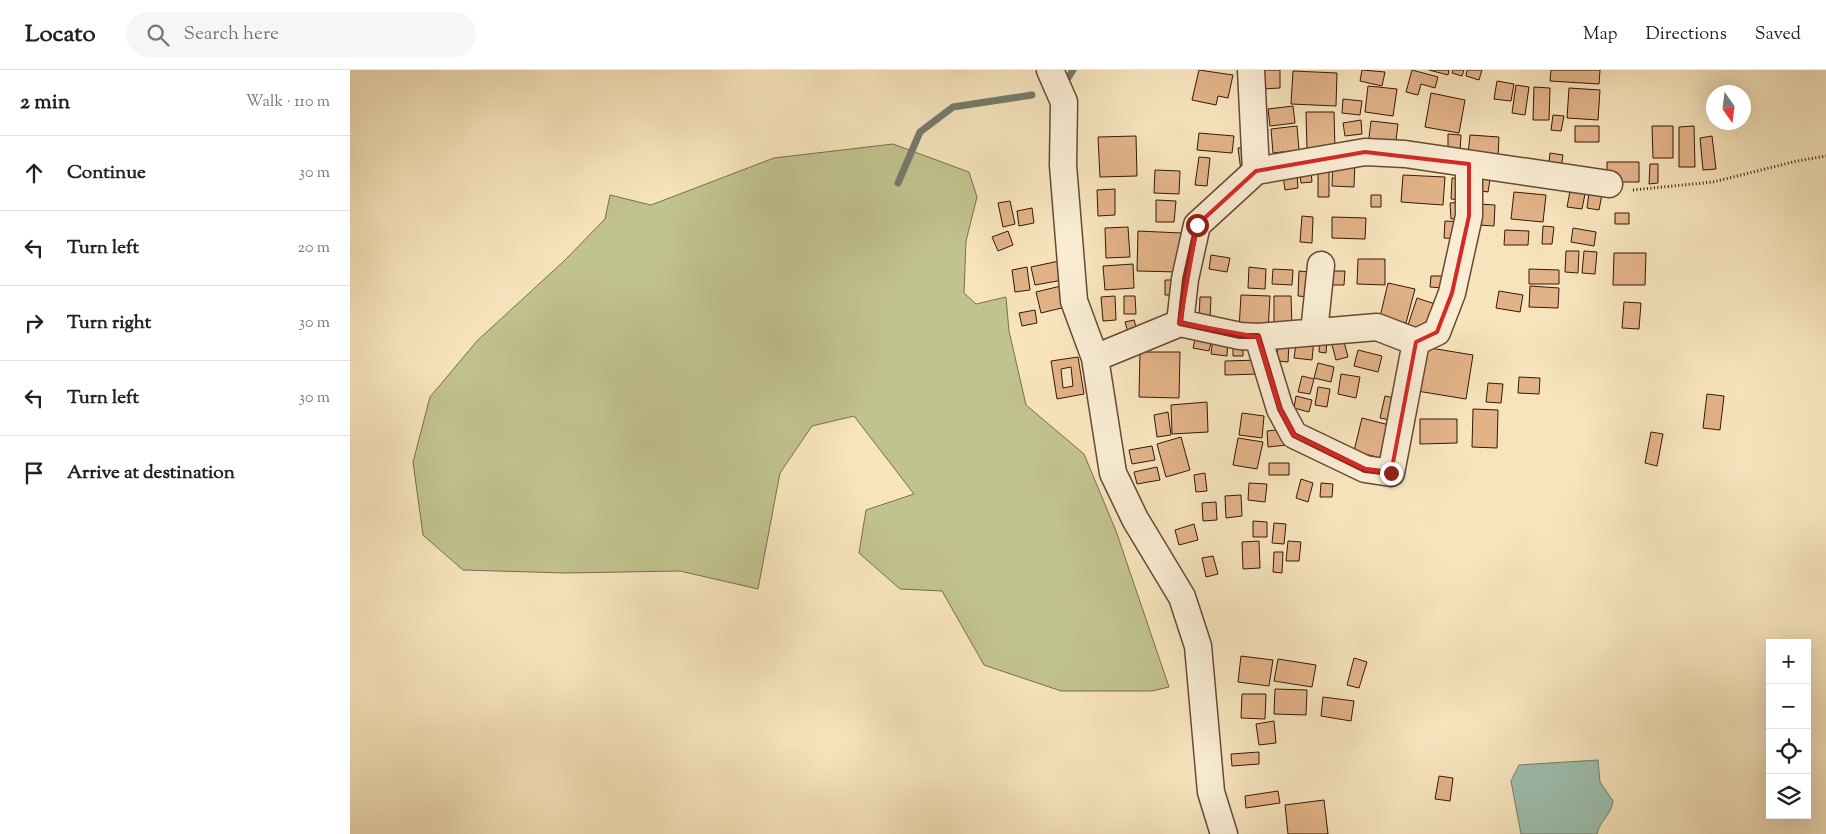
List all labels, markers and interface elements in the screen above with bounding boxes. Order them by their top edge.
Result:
search box [126,12,476,57]
text: Locato [25,18,96,52]
icon: search [144,21,172,49]
text: Search here [184,21,279,48]
text: Map [1583,22,1618,48]
text: Directions [1646,22,1727,48]
text: Saved [1755,22,1801,48]
north arrow [1706,85,1751,130]
text: 2 min [20,88,70,118]
text: Walk · 110 m [246,91,330,114]
icon: ahead [20,159,48,187]
text: Continue [67,160,146,187]
text: 30 m [299,162,330,185]
route start [1186,214,1209,237]
icon: left [20,234,48,262]
text: Turn left [67,235,139,262]
text: 20 m [297,237,330,260]
icon: right [20,309,48,337]
text: Turn right [67,310,151,337]
text: 30 m [299,312,330,335]
icon: left [20,384,48,412]
text: Turn left [67,385,139,412]
text: 30 m [299,387,330,410]
icon: arrive [20,459,48,487]
text: Arrive at destination [67,460,235,487]
route end [1380,462,1403,485]
map controls [1766,639,1811,819]
button: + [1766,639,1811,684]
button: − [1766,684,1811,729]
button: locate [1766,729,1811,774]
button: layers [1766,774,1811,819]

